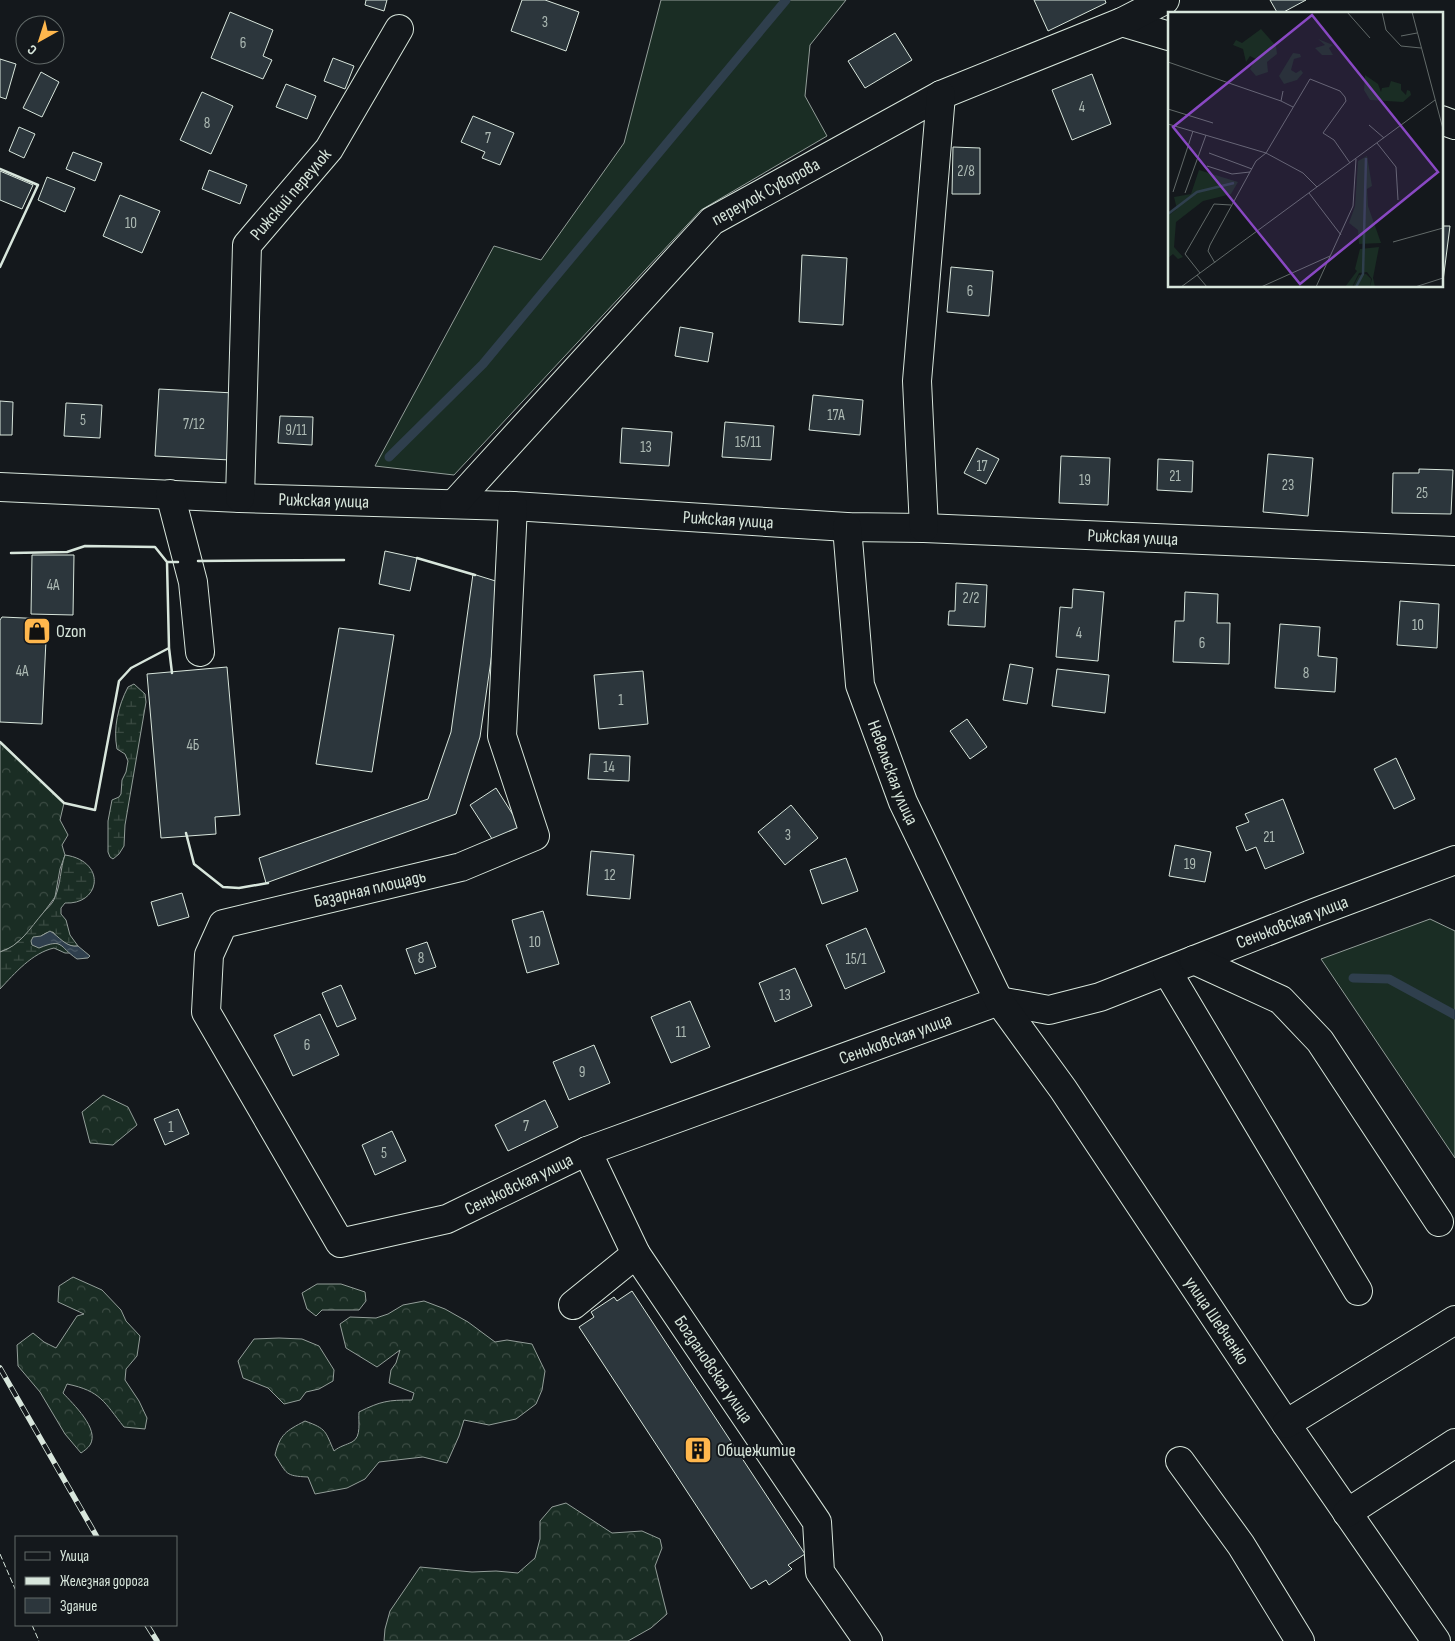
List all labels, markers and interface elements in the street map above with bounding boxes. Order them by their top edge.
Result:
inset map [1168,12,1442,288]
house number: 3 [542,13,548,32]
north arrow [15,15,65,65]
house number: 6 [240,34,246,53]
text: С [24,41,40,59]
house number: 4 [1079,98,1085,117]
house number: 8 [204,114,210,133]
house number: 7 [485,129,491,148]
street label: Рижский переулок [245,144,336,244]
street label: переулок Суворова [708,153,823,230]
house number: 2/8 [957,162,975,181]
house number: 10 [125,214,137,233]
house number: 6 [967,282,973,301]
house number: 17А [827,406,845,425]
house number: 5 [80,411,86,430]
house number: 7/12 [183,415,205,434]
house number: 9/11 [285,421,308,440]
house number: 15/11 [735,433,762,452]
house number: 13 [640,438,652,457]
house number: 17 [976,457,988,476]
house number: 21 [1169,467,1181,486]
house number: 19 [1079,471,1091,490]
house number: 23 [1282,476,1294,495]
house number: 25 [1416,484,1428,503]
street label: Рижская улица [278,489,369,512]
street label: Рижская улица [682,506,774,533]
street label: Рижская улица [1087,525,1179,549]
house number: 4А [47,576,60,595]
house number: 2/2 [962,589,980,608]
shop icon: Ozon [22,616,52,646]
house number: 10 [1412,616,1424,635]
place label: Ozon [56,621,86,642]
house number: 4 [1076,624,1082,643]
house number: 6 [1199,634,1205,653]
house number: 4А [16,662,29,681]
house number: 8 [1303,664,1309,683]
house number: 1 [618,691,624,710]
street label: Невельская улица [863,717,923,828]
house number: 4Б [187,736,200,755]
house number: 14 [603,758,615,777]
house number: 3 [785,826,791,845]
house number: 21 [1263,828,1275,847]
house number: 19 [1184,855,1196,874]
street label: Базарная площадь [312,866,428,912]
house number: 12 [604,866,616,885]
street label: Сеньковская улица [1233,891,1351,953]
house number: 10 [529,933,541,952]
house number: 8 [418,949,424,968]
house number: 15/1 [846,950,867,969]
house number: 13 [779,986,791,1005]
street label: Сеньковская улица [836,1009,954,1069]
house number: 11 [676,1023,687,1042]
house number: 6 [304,1036,310,1055]
house number: 9 [579,1063,585,1082]
house number: 7 [523,1117,529,1136]
house number: 1 [168,1118,174,1137]
house number: 5 [381,1144,387,1163]
street label: Сеньковская улица [461,1149,576,1219]
street label: улица Шевченко [1180,1273,1254,1368]
street label: Богдановская улица [670,1312,757,1427]
building icon: Общежитие [683,1435,713,1465]
place label: Общежитие [717,1440,796,1461]
legend [15,1536,178,1626]
text: Улица [60,1547,89,1566]
text: Железная дорога [60,1572,149,1591]
text: Здание [60,1597,97,1616]

